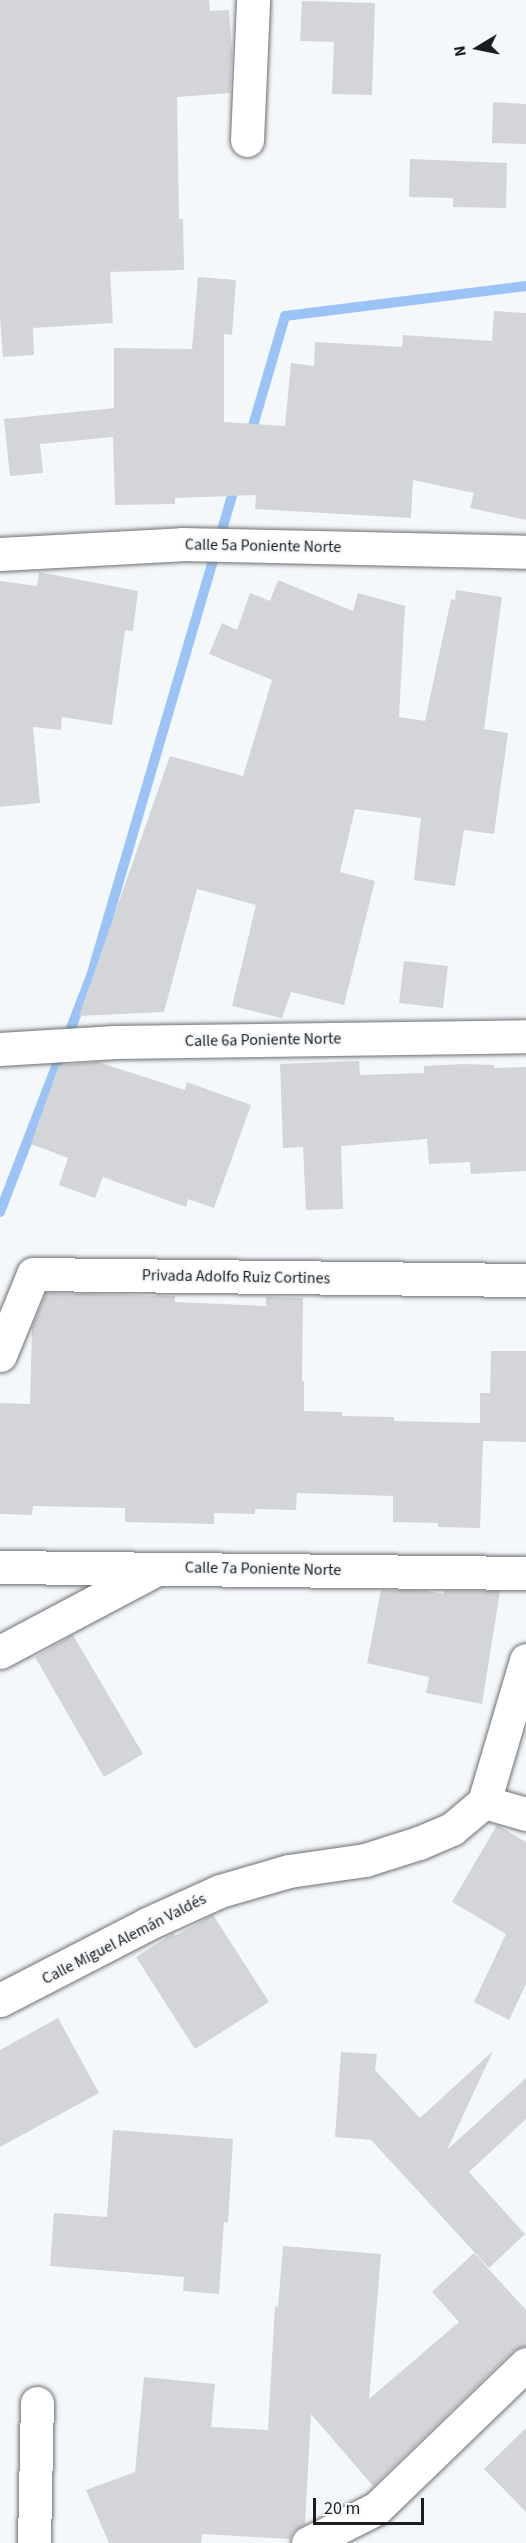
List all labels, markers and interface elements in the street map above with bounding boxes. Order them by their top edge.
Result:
north arrow [448,18,508,78]
text: N [449,44,472,58]
street label: Calle 5a Poniente Norte [185,535,341,557]
street label: Calle 6a Poniente Norte [185,1029,341,1051]
street label: Privada Adolfo Ruiz Cortines [142,1266,330,1288]
street label: Calle 7a Poniente Norte [185,1558,341,1580]
street label: Calle Miguel Alemán Valdés [39,1889,209,1989]
scale bar [316,2486,427,2524]
text: 20 m [324,2496,360,2521]

